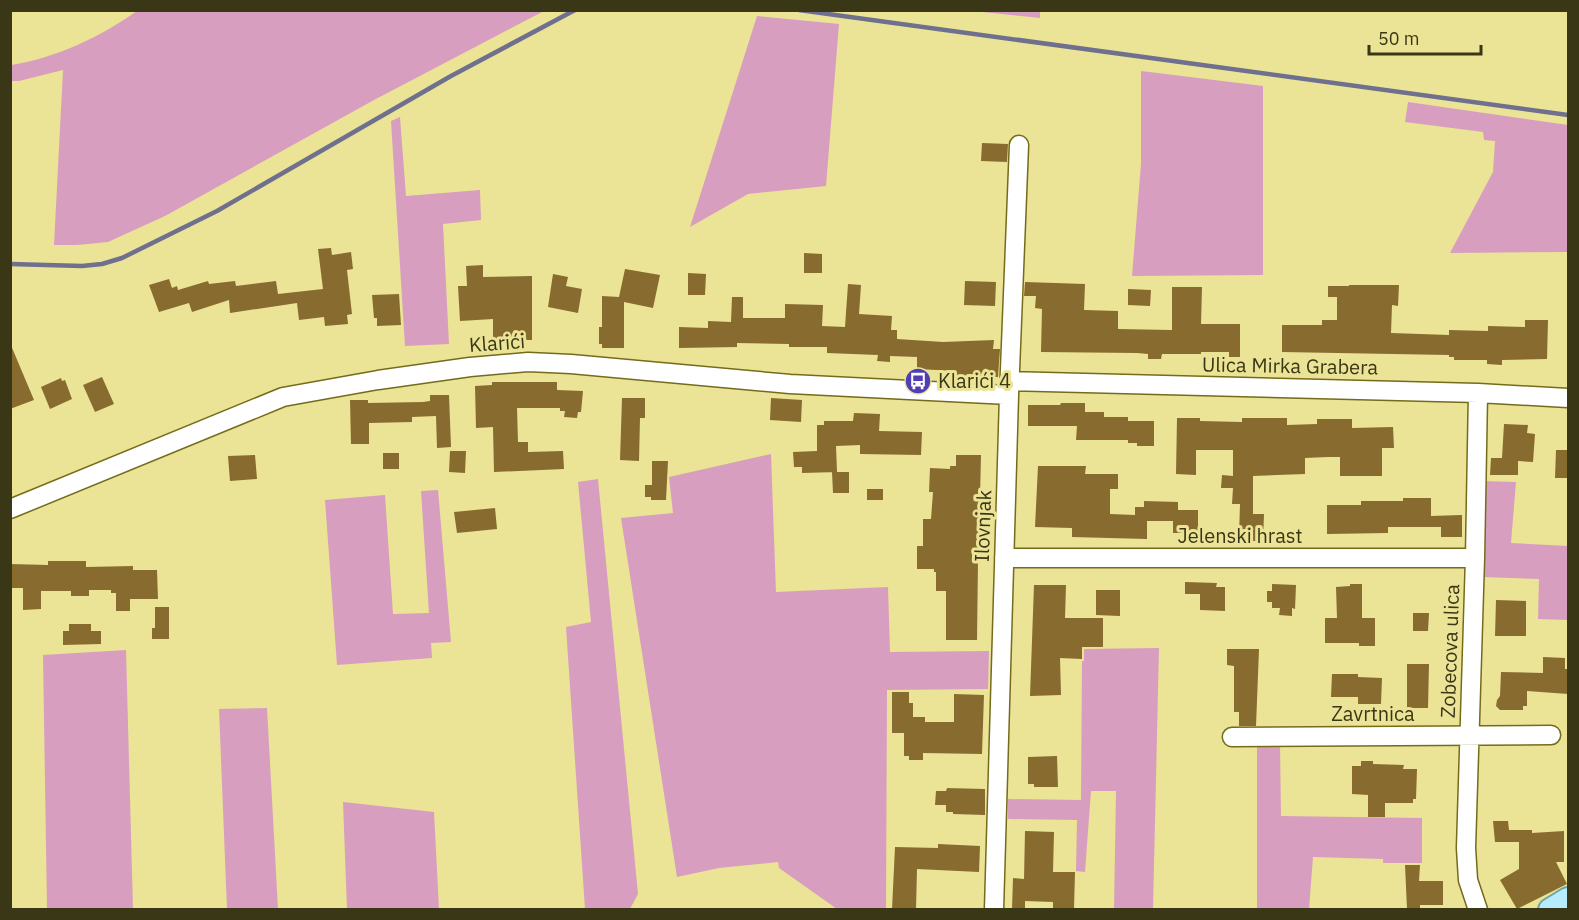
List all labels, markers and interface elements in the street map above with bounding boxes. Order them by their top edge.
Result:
scale bar [1369,18,1482,56]
text: 50 m [1378,27,1420,50]
street label: Klarići [468,327,526,358]
street label: Ulica Mirka Grabera [1202,350,1379,381]
bus stop icon: Klarići 4 [903,366,933,396]
place label: Klarići 4 [938,367,1011,394]
street label: Ilovnjak [968,489,997,562]
street label: Jelenski hrast [1178,522,1302,549]
street label: Zobecova ulica [1434,583,1465,718]
street label: Zavrtnica [1331,700,1415,727]

